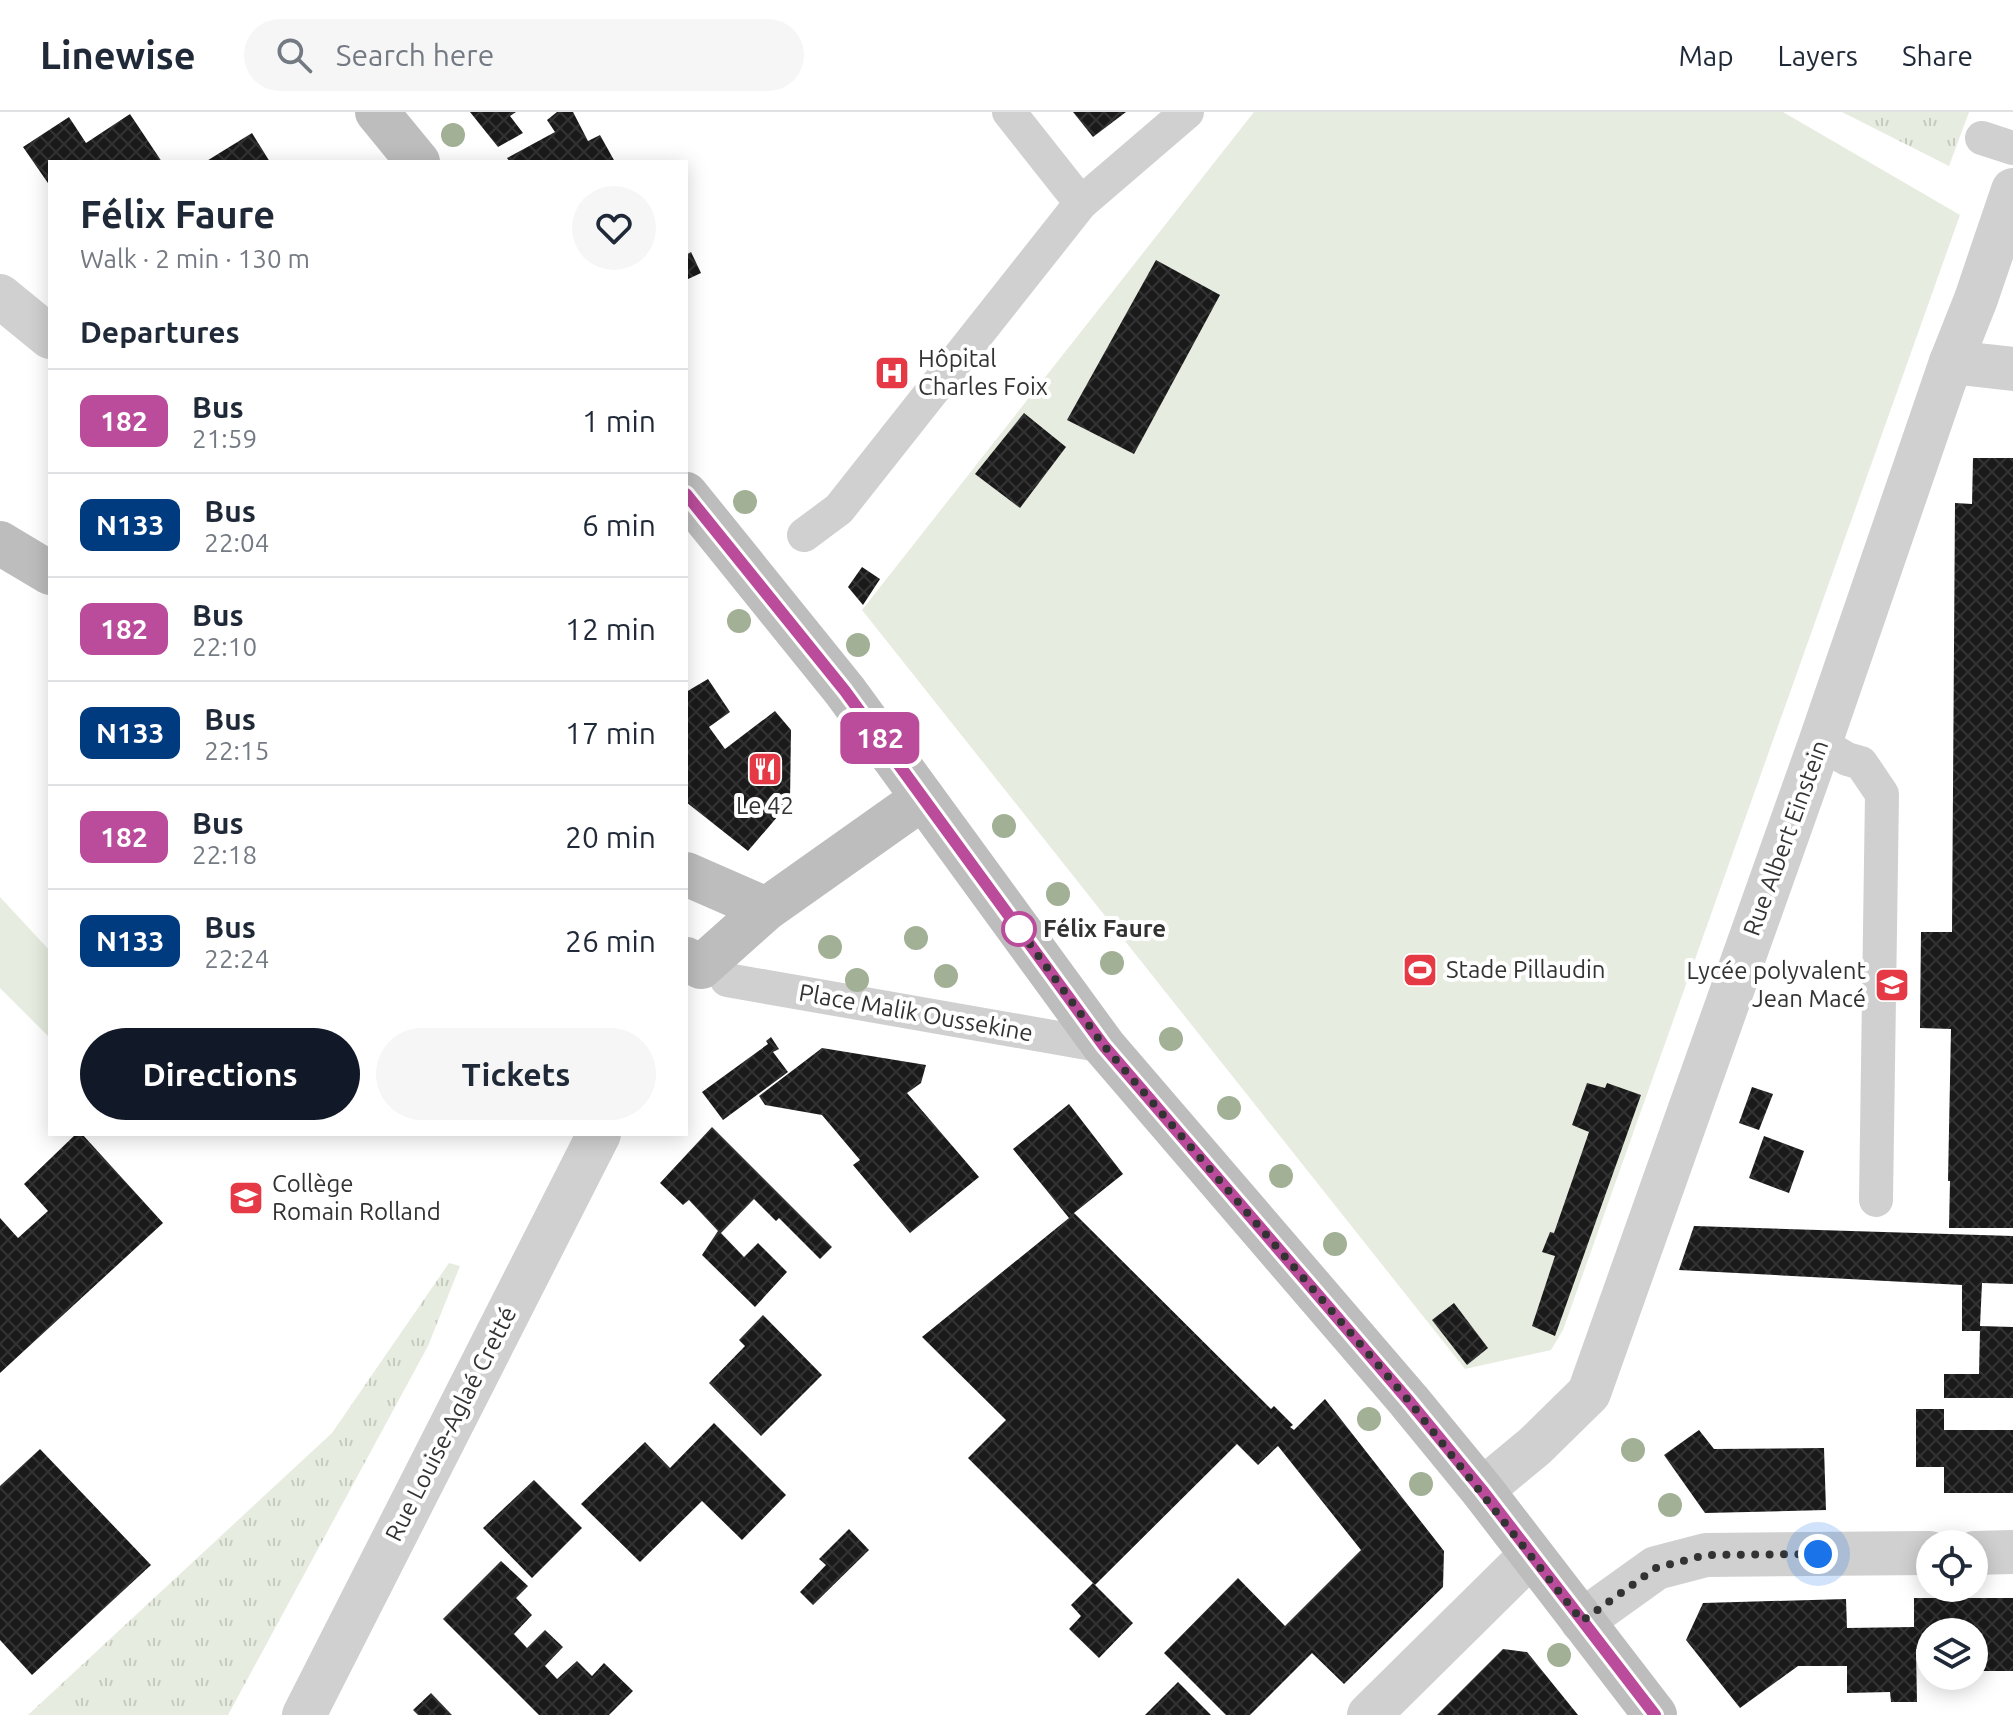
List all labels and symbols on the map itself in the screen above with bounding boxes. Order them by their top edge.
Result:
place label: Hôpital Charles Foix [918,345,1048,400]
hospital icon: Hôpital Charles Foix [873,354,911,392]
line badge: 182 [834,712,926,764]
street label: Rue Albert Einstein [1738,736,1833,939]
restaurant icon: Le 42 [746,750,784,788]
place label: Le 42 [736,792,794,819]
marker: Félix Faure [1002,912,1036,946]
place label: Félix Faure [1043,915,1166,942]
sports icon: Stade Pillaudin [1401,951,1439,989]
place label: Stade Pillaudin [1446,956,1606,983]
place label: Lycée polyvalent Jean Macé [1686,957,1867,1012]
school or university icon: Lycée polyvalent Jean Macé [1873,966,1911,1004]
street label: Place Malik Oussekine [797,979,1035,1046]
place label: Collège Romain Rolland [272,1170,441,1225]
school or university icon: Collège Romain Rolland [227,1179,265,1217]
street label: Rue Louise-Aglaé Cretté [380,1302,522,1546]
your location [1798,1534,1838,1574]

